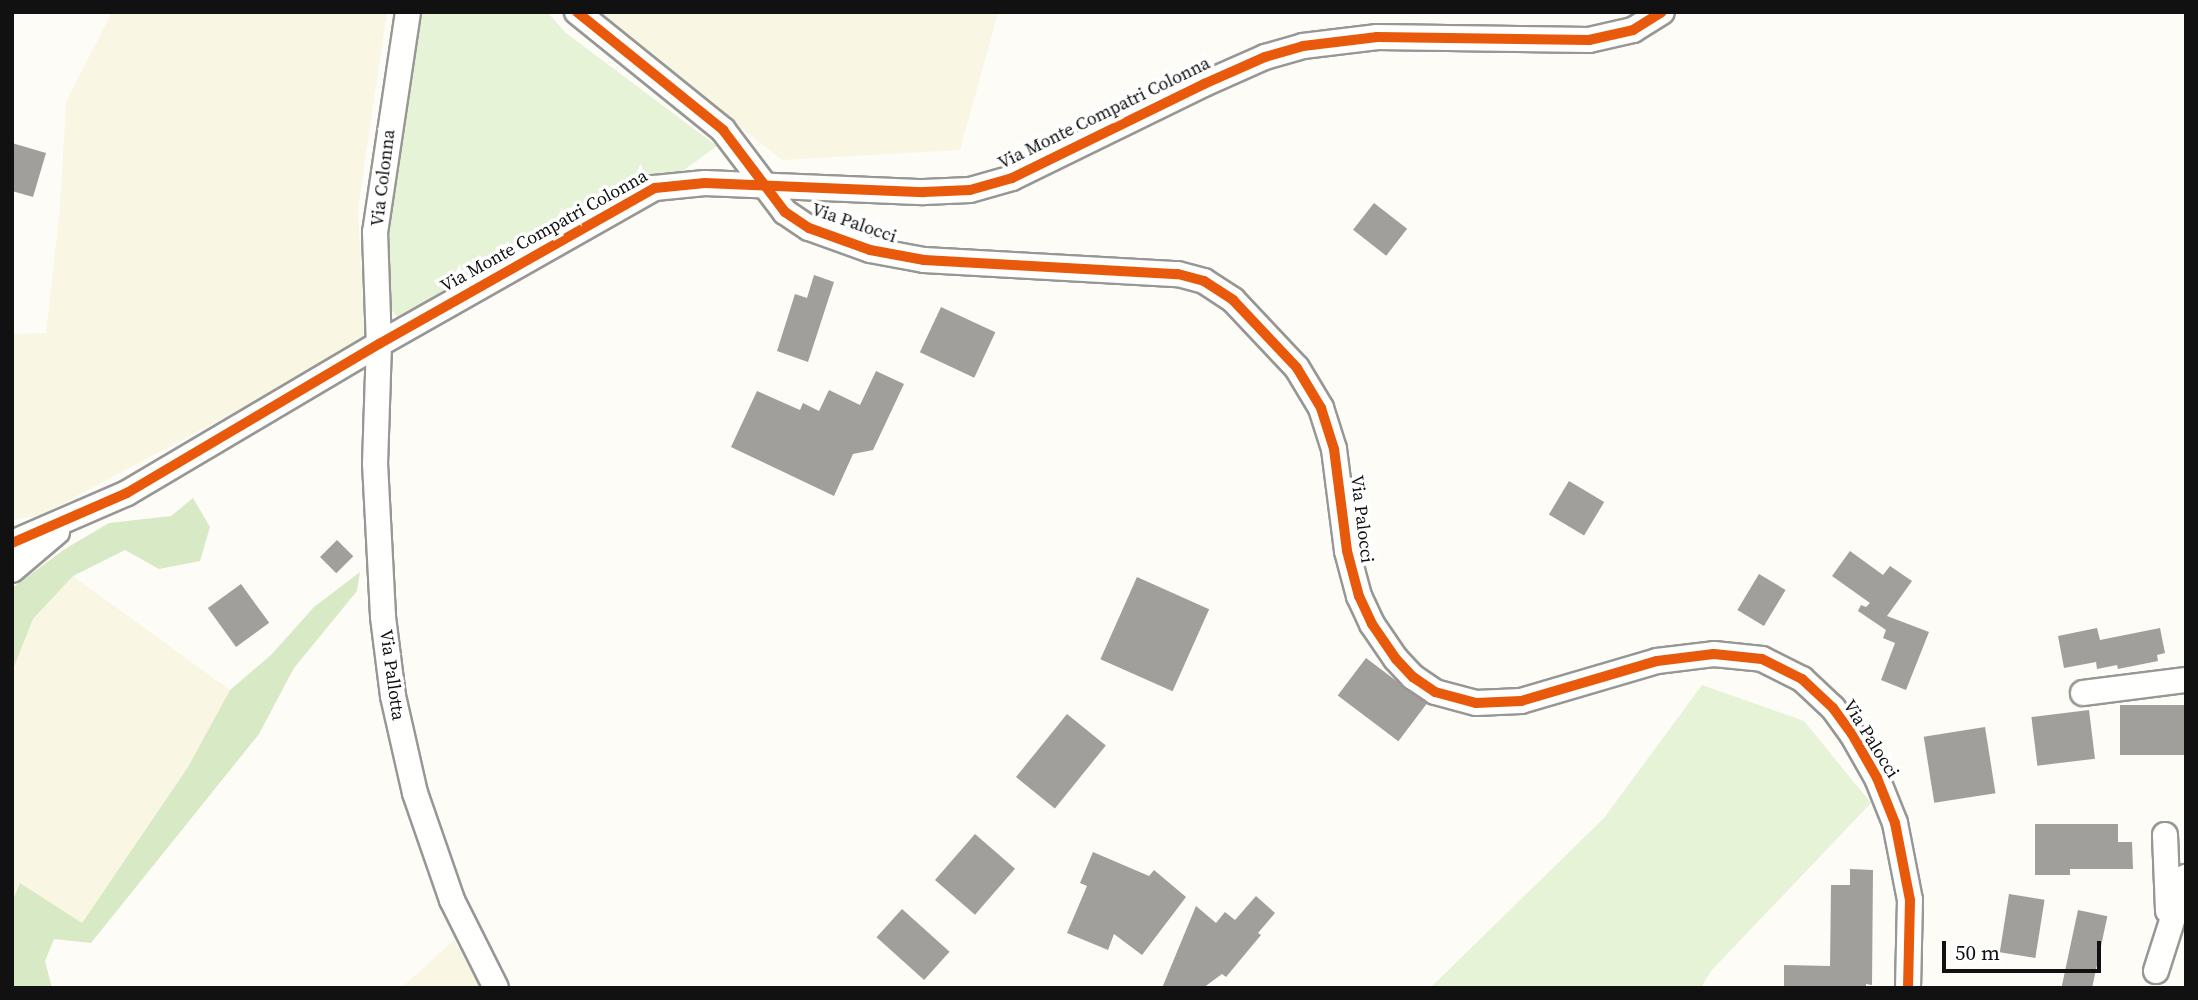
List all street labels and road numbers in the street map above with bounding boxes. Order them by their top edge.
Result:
street label: Via Monte Compatri Colonna [994,52,1214,174]
street label: Via Colonna [366,128,400,228]
street label: Via Monte Compatri Colonna [437,165,651,297]
street label: Via Palocci [809,198,899,248]
street label: Via Palocci [1346,474,1378,564]
street label: Via Pallotta [375,628,409,722]
street label: Via Palocci [1838,696,1904,782]

